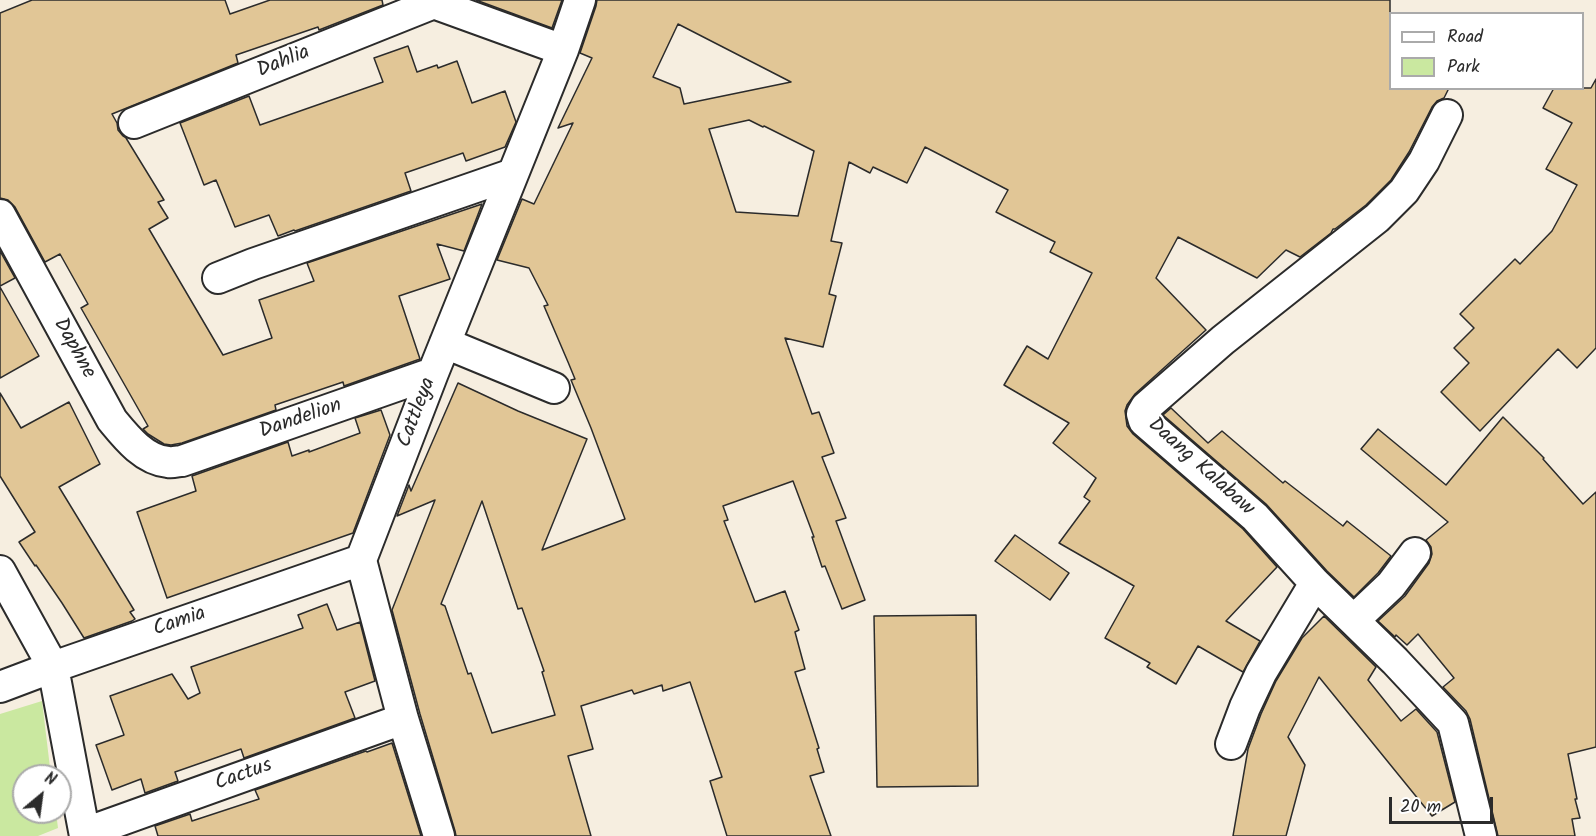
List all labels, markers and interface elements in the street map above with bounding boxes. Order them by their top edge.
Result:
legend [1389,12,1584,90]
text: Road [1447,23,1483,52]
street label: Dahlia [254,41,314,85]
text: Park [1447,53,1480,82]
street label: Daphne [46,314,100,384]
street label: Cattleya [393,374,443,452]
street label: Dandelion [257,394,345,446]
street label: Daang Kalabaw [1141,413,1259,523]
street label: Camia [150,602,210,644]
street label: Cactus [212,754,276,798]
north arrow [12,764,72,824]
text: N [40,766,60,793]
scale bar [1392,785,1496,823]
text: 20 m [1400,793,1441,822]

